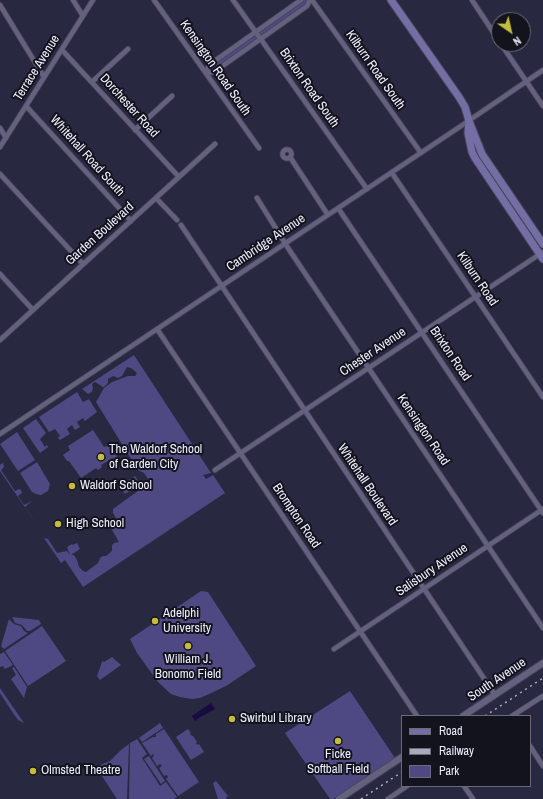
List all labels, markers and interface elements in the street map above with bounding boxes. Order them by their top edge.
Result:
north arrow [491,12,531,52]
street label: Kensington Road South [176,17,254,119]
street label: Kilburn Road South [342,27,408,113]
street label: Terrace Avenue [11,32,63,104]
text: N [511,33,524,49]
street label: Brixton Road South [276,45,342,131]
street label: Dorchester Road [96,71,162,141]
street label: Whitehall Road South [47,112,127,200]
street label: Garden Boulevard [63,199,137,269]
street label: Cambridge Avenue [224,211,308,275]
street label: Kilburn Road [453,249,501,309]
street label: Chester Avenue [337,324,409,380]
street label: Brixton Road [426,324,474,384]
street label: Kensington Road [394,391,452,469]
street label: Whitehall Boulevard [334,441,400,529]
place label: The Waldorf School of Garden City [109,442,202,473]
marker: The Waldorf School of Garden City [96,452,106,462]
place label: Waldorf School [80,478,152,494]
marker: Waldorf School [67,481,77,491]
street label: Brompton Road [269,481,323,551]
place label: High School [66,516,124,532]
marker: High School [53,519,63,529]
street label: Salisbury Avenue [393,540,471,600]
place label: Adelphi University [163,606,211,637]
marker: Adelphi University [150,616,160,626]
marker: William J. Bonomo Field [183,641,193,651]
place label: William J. Bonomo Field [155,652,221,683]
street label: South Avenue [465,655,529,705]
place label: Swirbul Library [240,711,312,727]
marker: Swirbul Library [227,714,237,724]
legend [401,715,531,787]
text: Road [439,723,463,739]
marker: Ficke Softball Field [333,736,343,746]
text: Railway [439,743,474,759]
place label: Ficke Softball Field [307,747,369,778]
place label: Olmsted Theatre [41,763,120,779]
text: Park [439,763,459,779]
marker: Olmsted Theatre [28,766,38,776]

